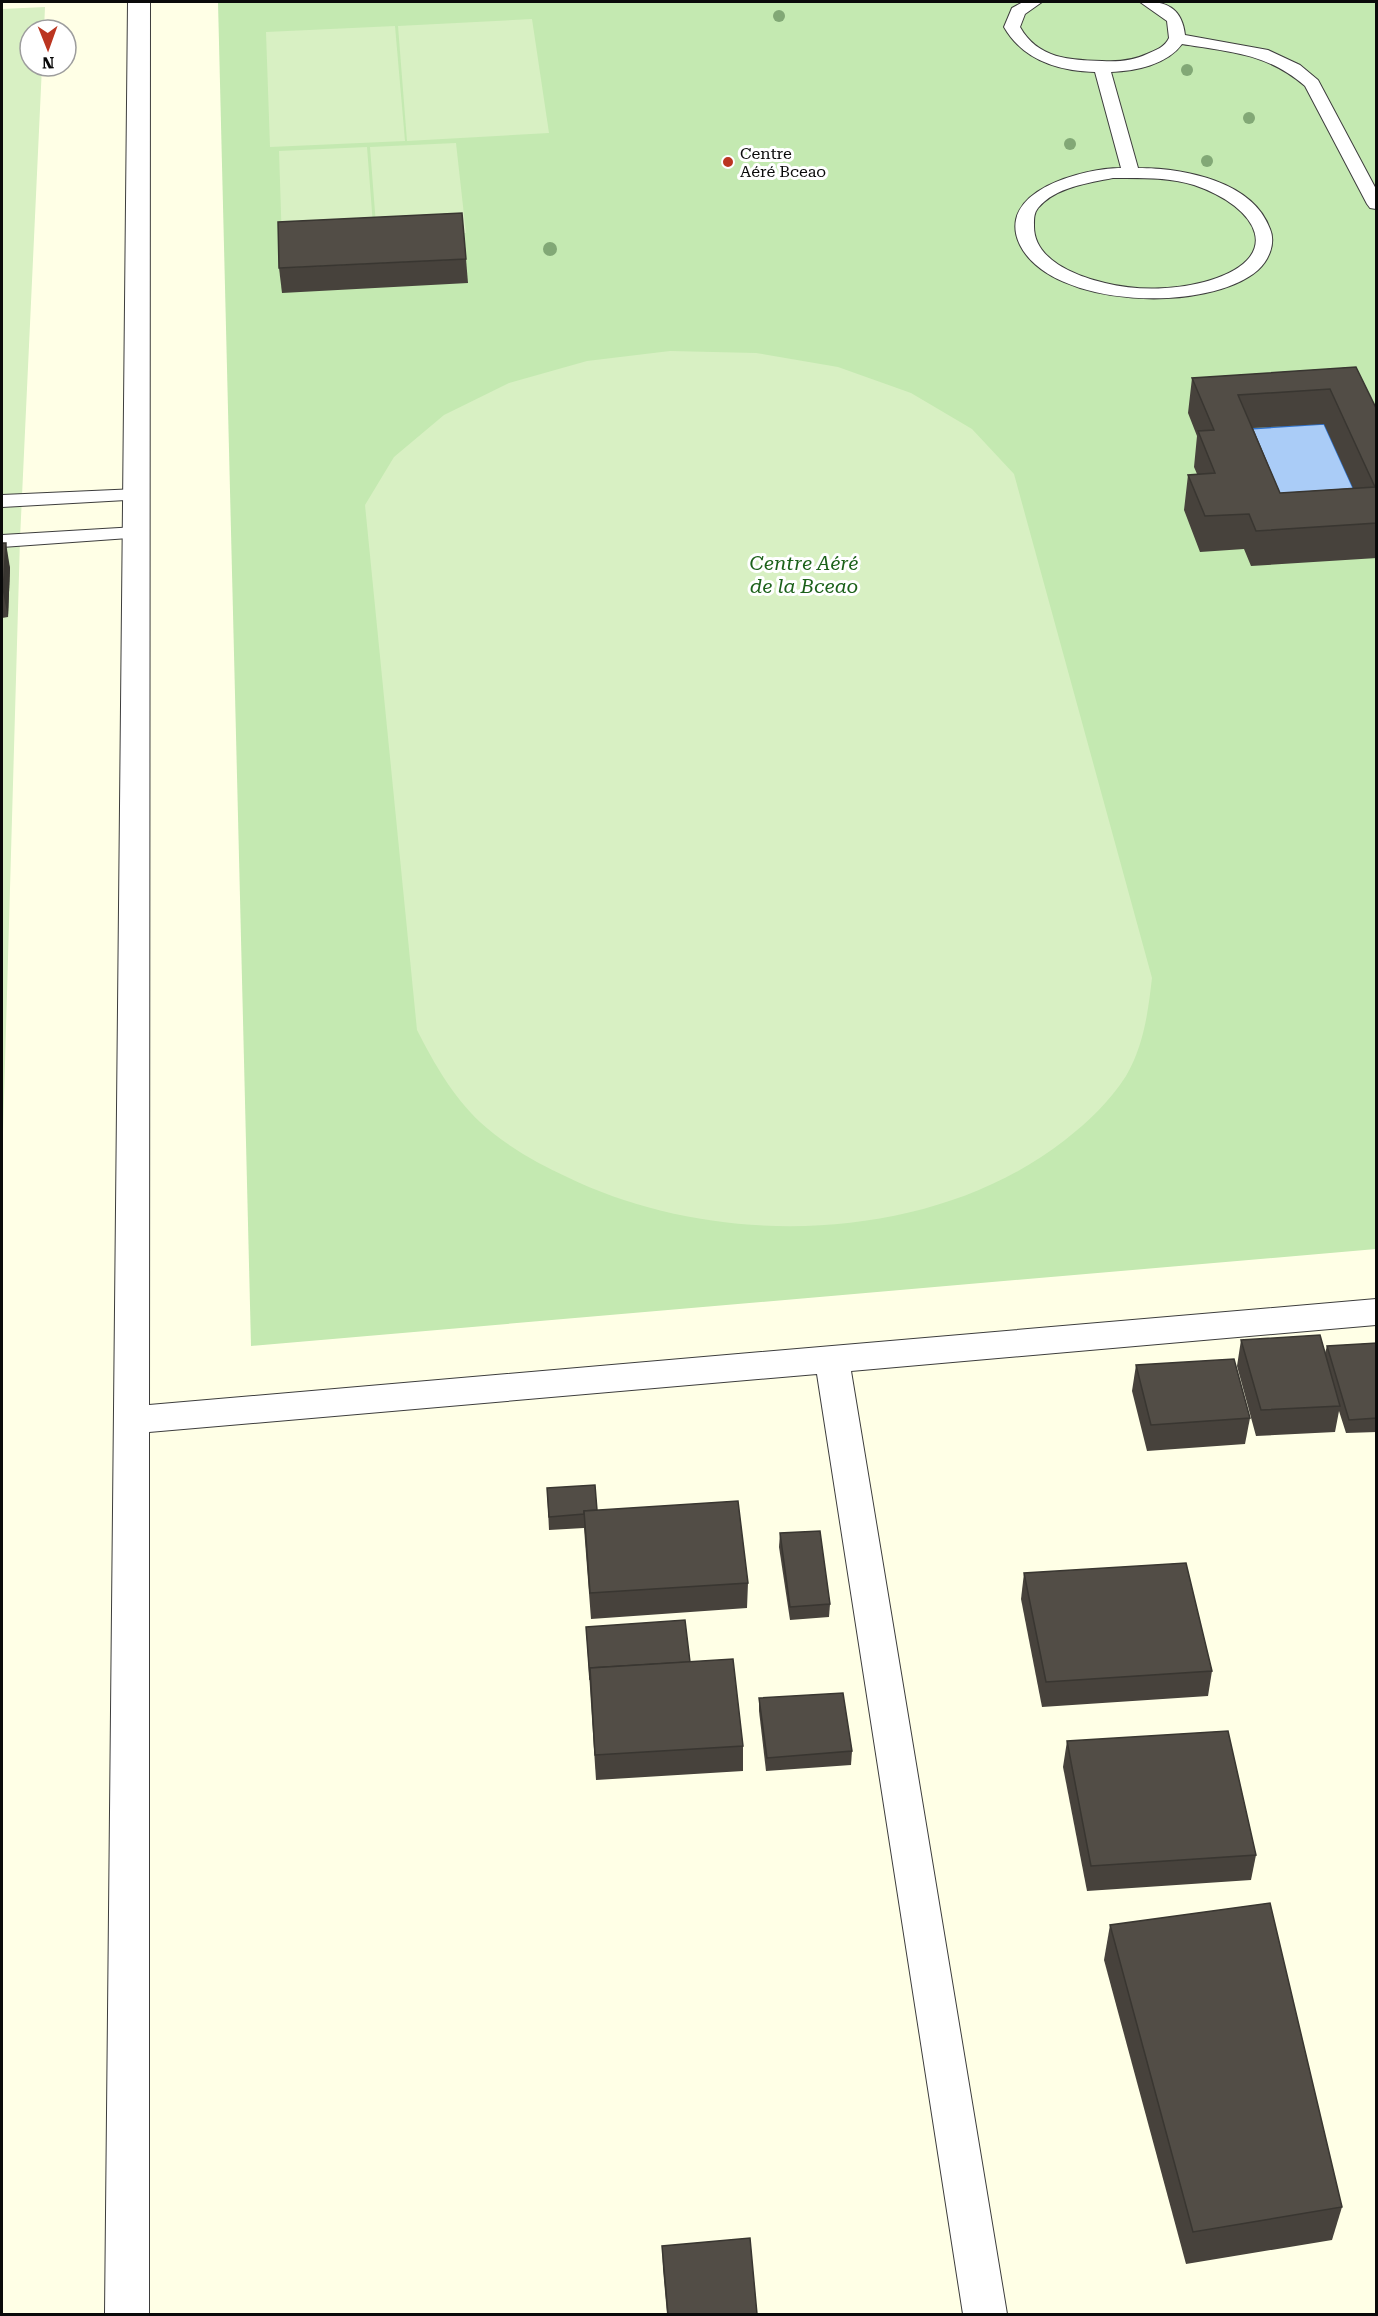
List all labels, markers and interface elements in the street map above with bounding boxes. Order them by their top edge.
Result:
north arrow [18,18,78,78]
text: N [42,53,55,72]
place label: Centre Aéré Bceao [740,144,826,181]
marker: Centre Aéré Bceao [721,155,735,169]
park label: Centre Aéré de la Bceao [750,551,858,598]

